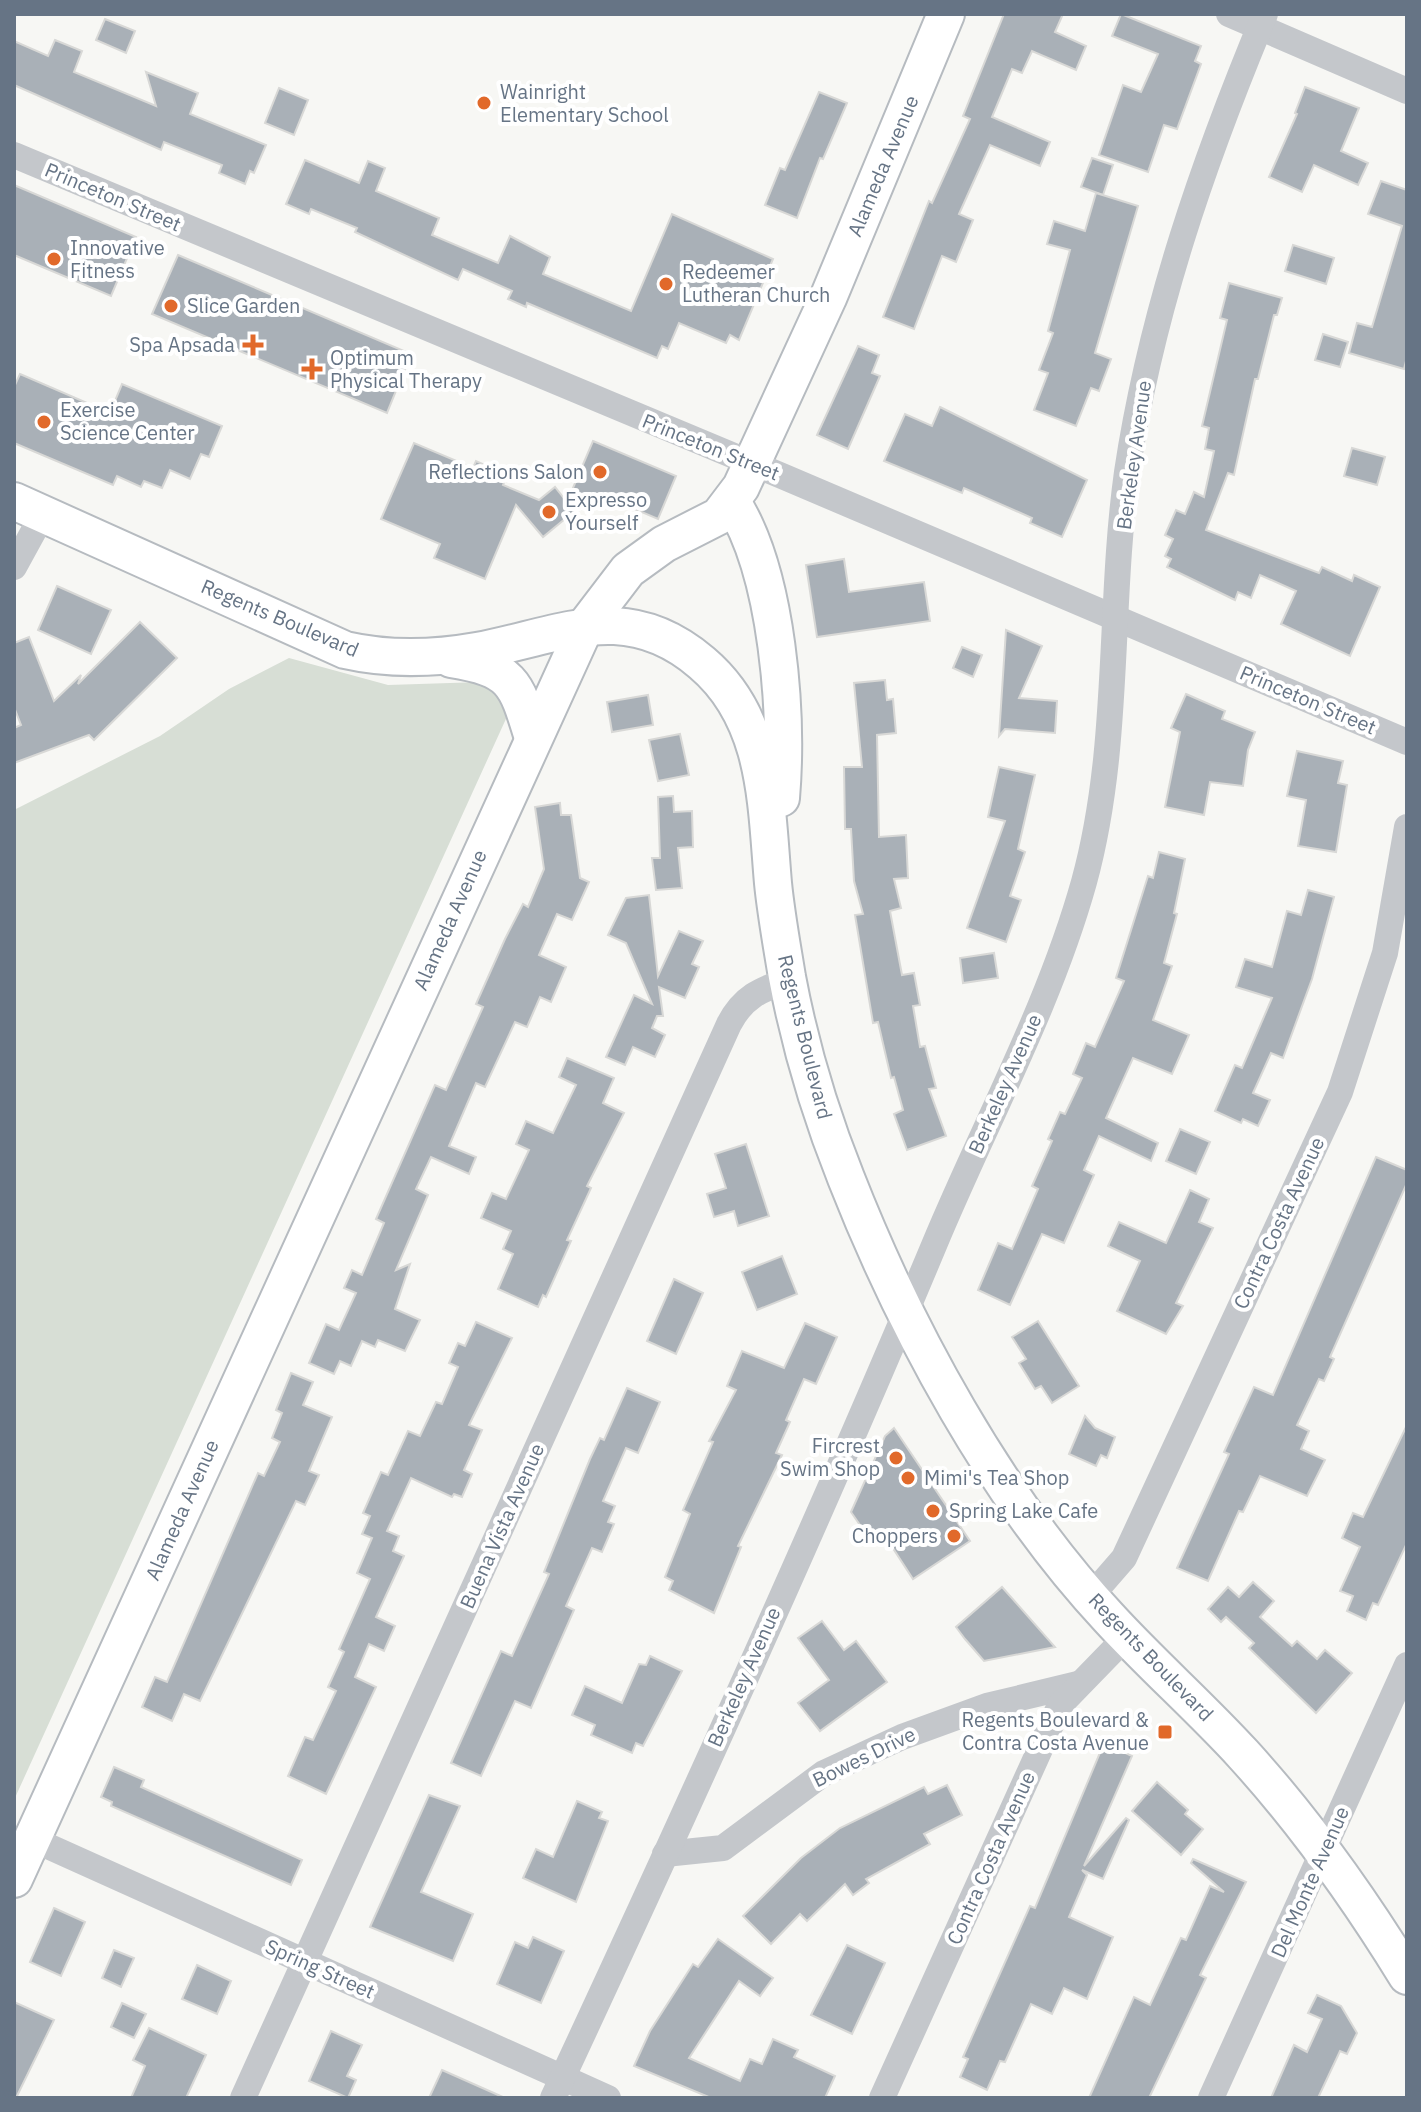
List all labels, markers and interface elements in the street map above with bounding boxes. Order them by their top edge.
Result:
place label: Wainright Elementary School [500,78,669,128]
street label: Alameda Avenue [841,91,925,241]
marker: Wainright Elementary School [475,94,493,112]
street label: Princeton Street [41,156,185,237]
place label: Innovative Fitness [70,234,165,284]
marker: Innovative Fitness [45,250,63,268]
place label: Redeemer Lutheran Church [682,258,830,308]
marker: Redeemer Lutheran Church [657,275,675,293]
place label: Slice Garden [187,292,300,319]
marker: Slice Garden [162,297,180,315]
place label: Spa Apsada [129,331,235,358]
marker: Spa Apsada [242,334,264,356]
place label: Optimum Physical Therapy [330,344,482,394]
marker: Optimum Physical Therapy [301,358,323,380]
street label: Berkeley Avenue [1110,379,1157,531]
place label: Exercise Science Center [60,396,195,446]
street label: Princeton Street [639,407,784,486]
marker: Exercise Science Center [35,413,53,431]
place label: Reflections Salon [428,458,584,485]
marker: Reflections Salon [591,463,609,481]
place label: Expresso Yourself [565,486,647,536]
marker: Expresso Yourself [540,503,558,521]
street label: Regents Boulevard [197,572,363,663]
street label: Princeton Street [1236,659,1380,740]
street label: Alameda Avenue [406,845,493,994]
street label: Regents Boulevard [772,952,839,1122]
street label: Berkeley Avenue [962,1010,1047,1158]
street label: Contra Costa Avenue [1227,1132,1330,1313]
place label: Fircrest Swim Shop [780,1432,880,1482]
street label: Alameda Avenue [138,1435,225,1584]
street label: Buena Vista Avenue [453,1439,550,1613]
marker: Fircrest Swim Shop [887,1449,905,1467]
place label: Mimi's Tea Shop [924,1464,1069,1491]
marker: Mimi's Tea Shop [899,1469,917,1487]
place label: Spring Lake Cafe [949,1497,1098,1524]
marker: Spring Lake Cafe [924,1502,942,1520]
place label: Choppers [852,1522,938,1549]
marker: Choppers [945,1527,963,1545]
street label: Regents Boulevard [1083,1587,1220,1727]
street label: Berkeley Avenue [701,1603,786,1751]
place label: Regents Boulevard & Contra Costa Avenue [962,1706,1149,1756]
street label: Bowes Drive [808,1720,920,1793]
marker: Regents Boulevard & Contra Costa Avenue [1156,1723,1174,1741]
street label: Contra Costa Avenue [940,1767,1041,1949]
street label: Del Monte Avenue [1264,1802,1355,1962]
street label: Spring Street [261,1932,379,2005]

